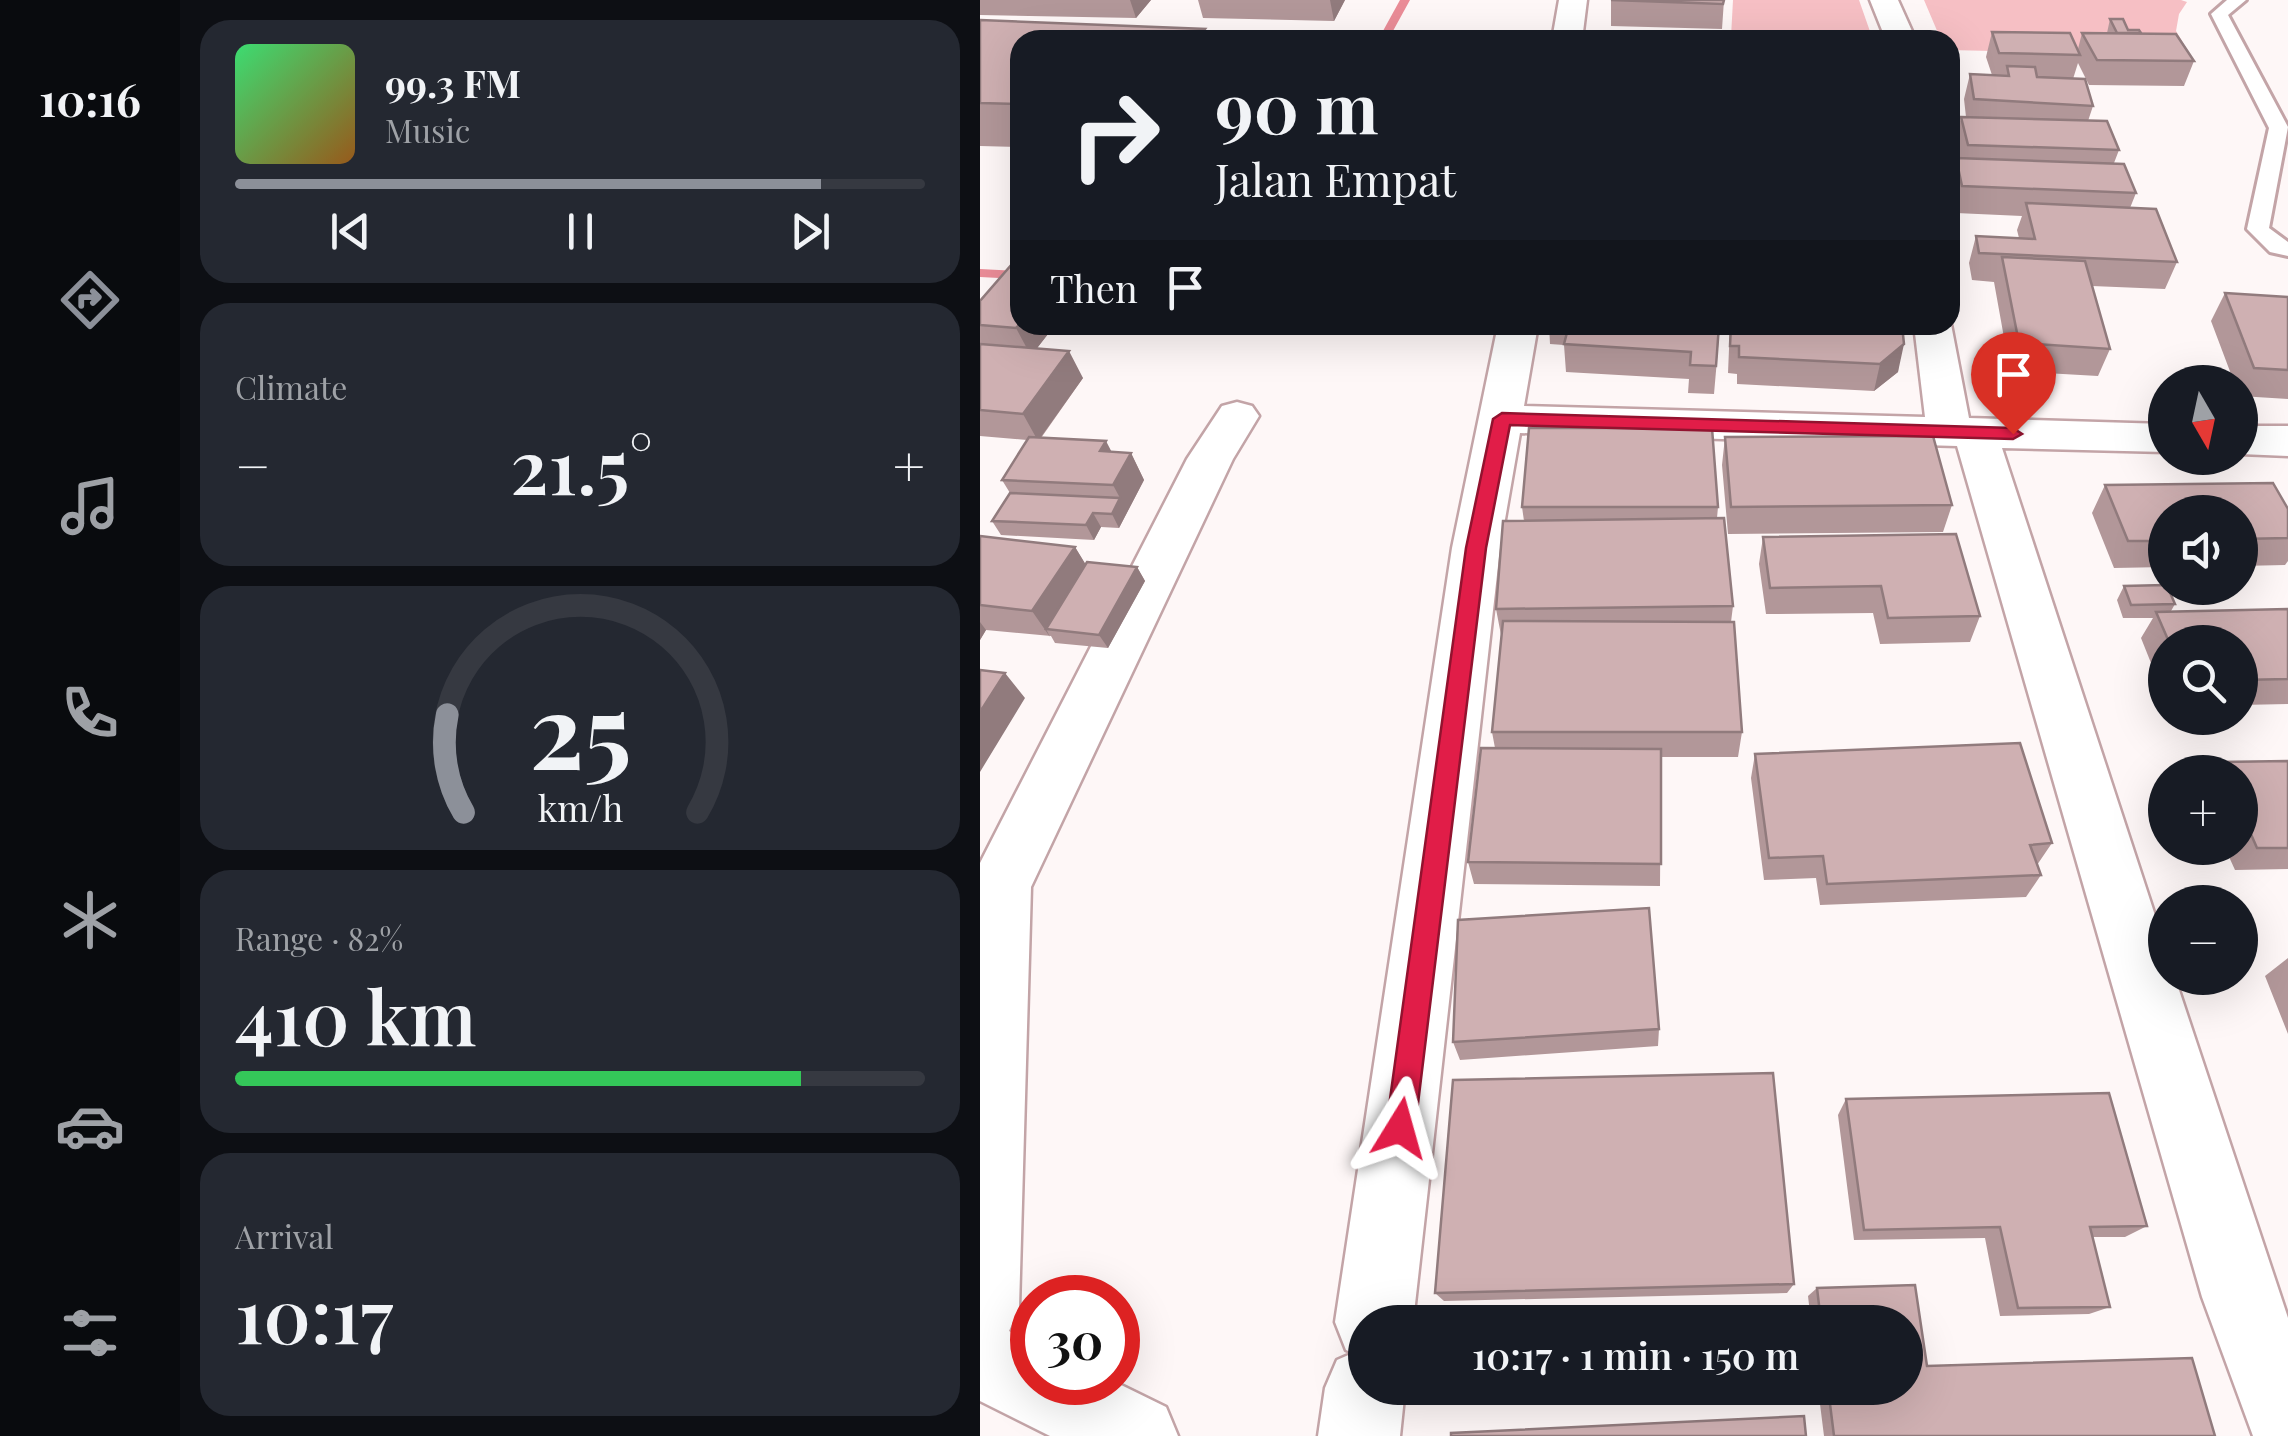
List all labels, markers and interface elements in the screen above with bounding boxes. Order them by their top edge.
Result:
text: 99.3 FM [385,57,521,108]
text: 90 m [1215,58,1379,152]
text: 10:16 [39,68,141,128]
icon: right [1050,70,1180,200]
text: Music [385,108,470,151]
text: Jalan Empat [1215,148,1456,208]
icon: previous [323,204,378,259]
icon: pause [553,204,608,259]
icon: next [783,204,838,259]
icon: arrive [1158,260,1213,315]
text: Then [1050,262,1138,313]
icon: directions [55,265,125,335]
pin [1971,332,2056,435]
icon: arrive [1986,347,2041,402]
text: Climate [235,365,347,408]
north arrow [2148,365,2258,475]
map controls [2148,365,2258,995]
text: 21.5° [510,414,653,514]
text: − [235,427,271,501]
text: + [893,427,925,501]
icon: music [55,471,125,541]
button: sound [2148,495,2258,605]
button: search [2148,625,2258,735]
text: 25 [529,657,631,796]
icon: phone [55,678,125,748]
button: + [2148,755,2258,865]
text: km/h [537,783,623,831]
icon: climate [55,885,125,955]
button: − [2148,885,2258,995]
text: Range · 82% [235,916,403,959]
text: 410 km [235,965,476,1065]
position arrow [1348,1076,1452,1180]
icon: car [55,1091,125,1161]
text: Arrival [235,1214,334,1257]
text: 10:17 [235,1263,393,1363]
speed limit sign: 30 [1010,1275,1140,1405]
icon: filters [55,1298,125,1368]
text: 10:17 · 1 min · 150 m [1472,1329,1799,1380]

